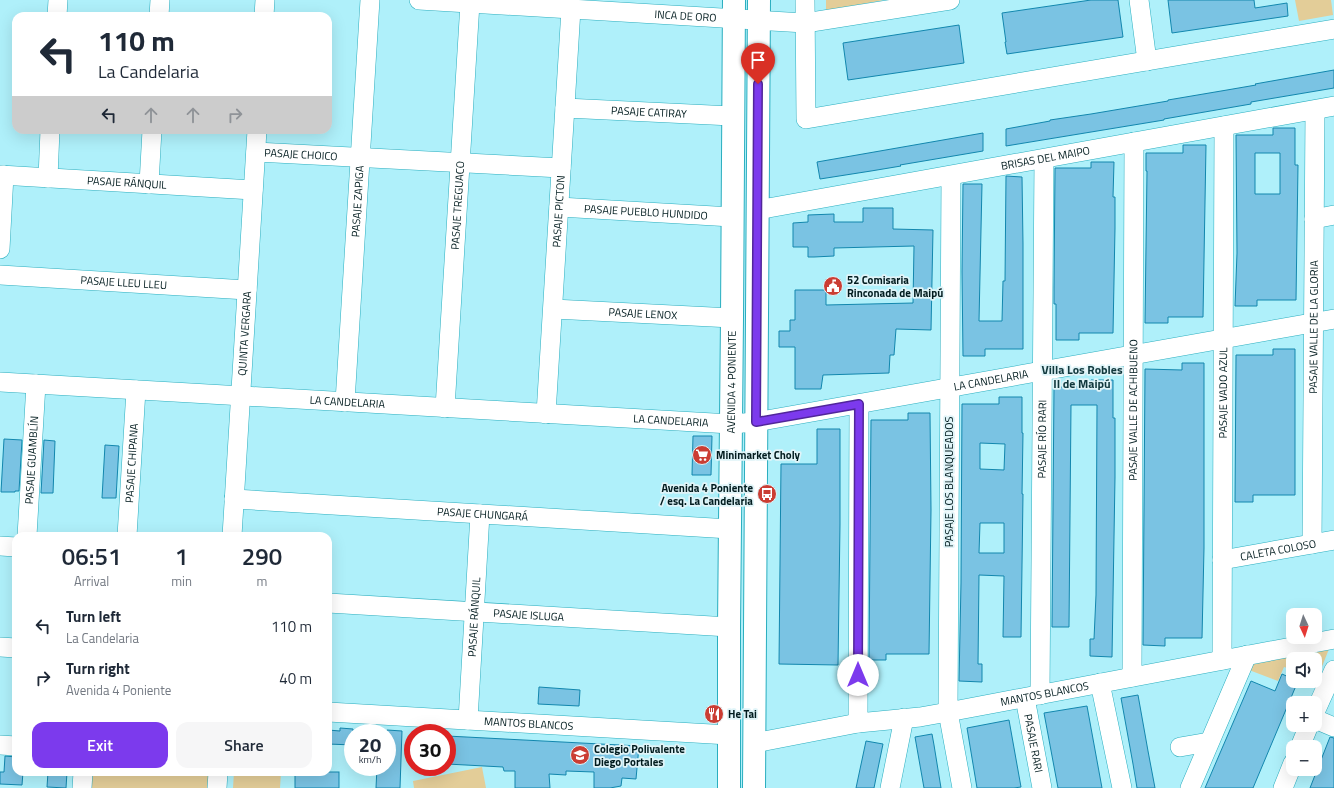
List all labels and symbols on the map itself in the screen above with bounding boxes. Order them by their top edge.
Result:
street label: INCA DE ORO [654,6,717,26]
pin [741,43,775,84]
street label: PASAJE CATIRAY [611,102,687,122]
street label: BRISAS DEL MAIPO [1000,142,1091,174]
street label: PASAJE CHOICO [264,144,338,164]
street label: PASAJE TREGUACO [447,161,468,250]
street label: PASAJE ZAPIGA [347,165,368,238]
street label: PASAJE RÁNQUIL [86,172,168,193]
street label: PASAJE PICTON [548,175,569,248]
street label: PASAJE PUEBLO HUNDIDO [583,200,708,224]
street label: PASAJE VALLE DE LA GLORIA [1305,260,1322,394]
street label: PASAJE LLEU LLEU [80,272,168,293]
place label: 52 Comisaria Rinconada de Maipú [847,272,943,301]
public building icon: 52 Comisaria Rinconada de Maipú [822,275,844,297]
street label: QUINTA VERGARA [234,290,255,376]
street label: PASAJE LENOX [608,304,678,323]
street label: AVENIDA 4 PONIENTE [723,331,740,433]
street label: PASAJE VALLE DE ACHIBUENO [1125,339,1141,481]
street label: PASAJE VADO AZUL [1215,347,1231,439]
district label: Villa Los Robles II de Maipú [1041,360,1123,393]
street label: LA CANDELARIA [953,366,1030,395]
street label: LA CANDELARIA [309,392,386,412]
street label: PASAJE RÍO RARI [1034,400,1050,478]
street label: LA CANDELARIA [633,410,709,431]
street label: PASAJE GUAMBLÍN [21,415,42,505]
street label: PASAJE LOS BLANQUEADOS [941,417,957,547]
street label: PASAJE CHIPANA [121,422,142,503]
supermarket icon: Minimarket Choly [691,444,713,466]
place label: Minimarket Choly [716,447,801,463]
place label: Avenida 4 Poniente / esq. La Candelaria [660,480,753,509]
bus stop icon: Avenida 4 Poniente / esq. La Candelaria [756,483,778,505]
street label: PASAJE CHUNGARÁ [436,503,529,525]
street label: CALETA COLOSO [1239,535,1317,565]
street label: PASAJE RÁNQUIL [464,576,484,657]
street label: PASAJE ISLUGA [493,605,565,625]
north arrow [1286,608,1322,644]
position arrow [837,654,879,696]
street label: MANTOS BLANCOS [999,678,1090,710]
restaurant icon: He Tai [703,703,725,725]
place label: He Tai [728,706,757,722]
street label: PASAJE RARI [1020,712,1047,774]
street label: MANTOS BLANCOS [483,713,574,734]
speed limit sign: 30 [404,724,456,776]
place label: Colegio Polivalente Diego Portales [594,741,685,770]
school or university icon: Colegio Polivalente Diego Portales [569,744,591,766]

